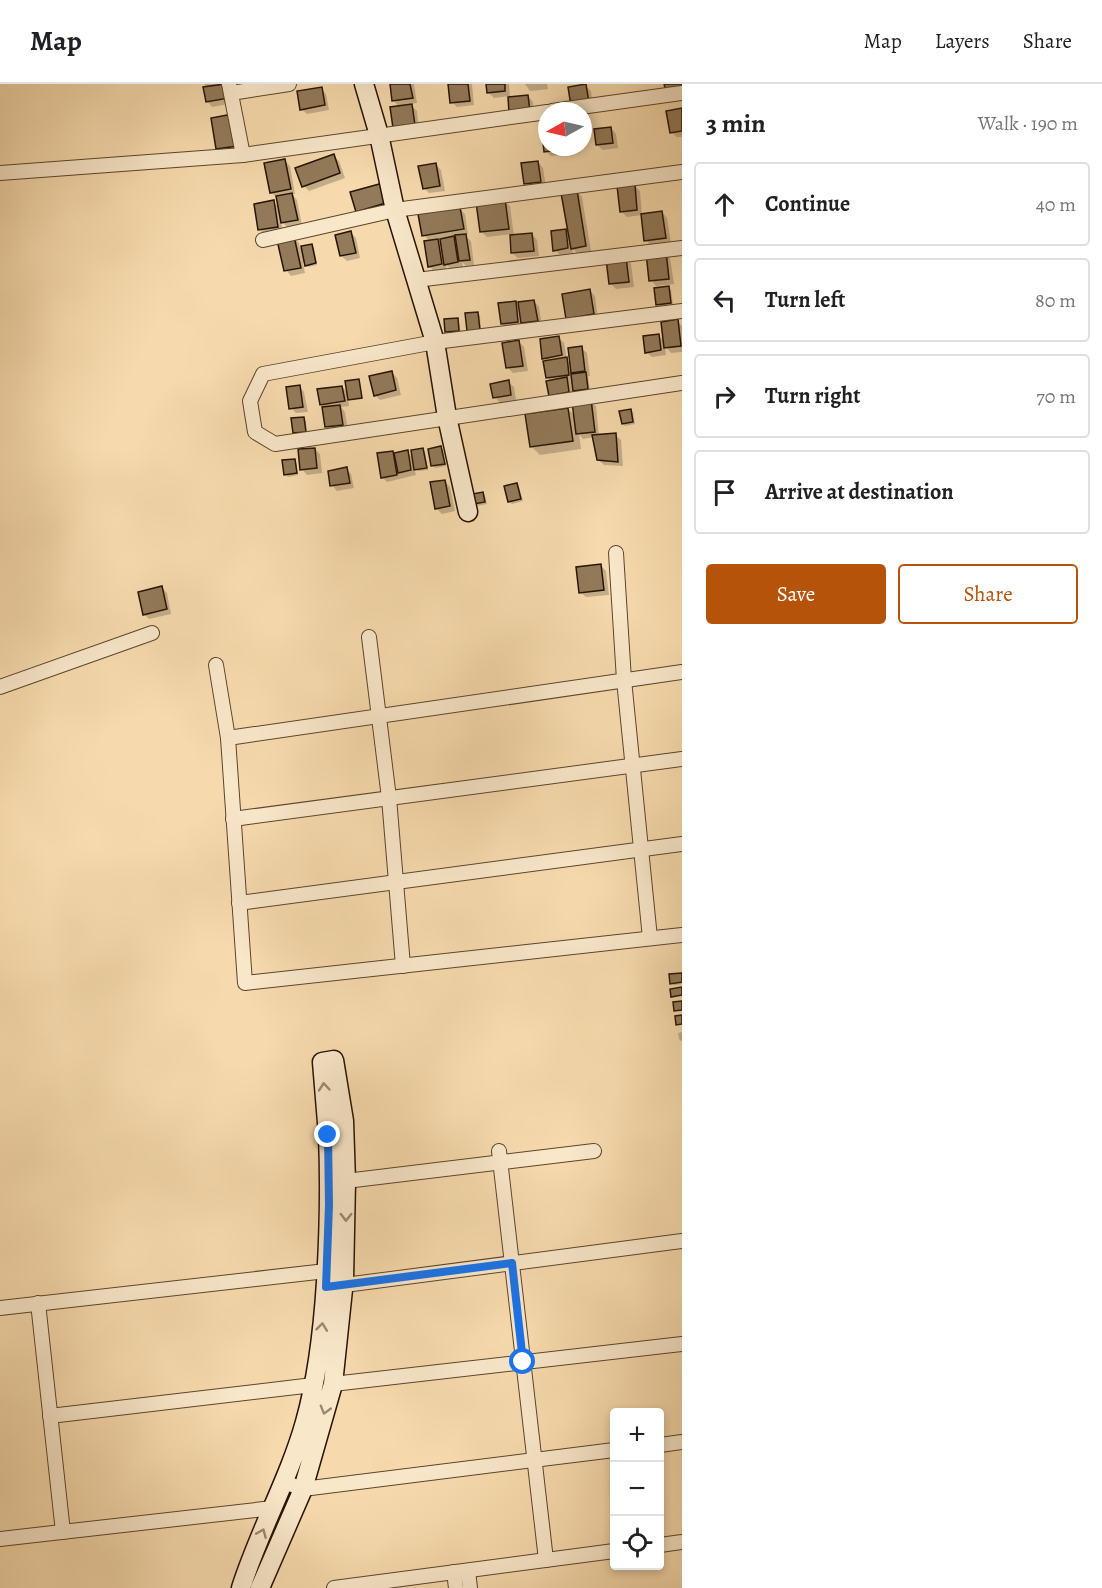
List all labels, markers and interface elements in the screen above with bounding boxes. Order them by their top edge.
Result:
text: Map [30,22,82,60]
text: Map [863,27,902,55]
text: Layers [935,27,990,55]
text: Share [1023,27,1072,55]
north arrow [538,102,592,156]
text: 3 min [706,106,766,141]
text: Walk · 190 m [978,110,1078,137]
icon: ahead [708,188,741,221]
text: Continue [765,189,850,219]
text: 40 m [1036,191,1076,218]
icon: left [708,284,741,317]
text: Turn left [765,285,845,315]
text: 80 m [1035,287,1076,314]
icon: right [708,380,741,413]
text: Turn right [765,381,861,411]
text: 70 m [1036,383,1076,410]
icon: arrive [708,476,741,509]
text: Arrive at destination [765,477,954,507]
button: Save [706,564,886,624]
button: Share [898,564,1078,624]
one-way arrow [318,1082,331,1091]
route end [314,1121,340,1147]
one-way arrow [339,1213,352,1222]
one-way arrow [316,1323,328,1332]
route start [509,1348,535,1374]
one-way arrow [320,1405,333,1415]
map controls [610,1408,664,1570]
button: + [610,1408,664,1462]
button: − [610,1462,664,1516]
button: locate [610,1516,664,1570]
one-way arrow [255,1529,267,1540]

